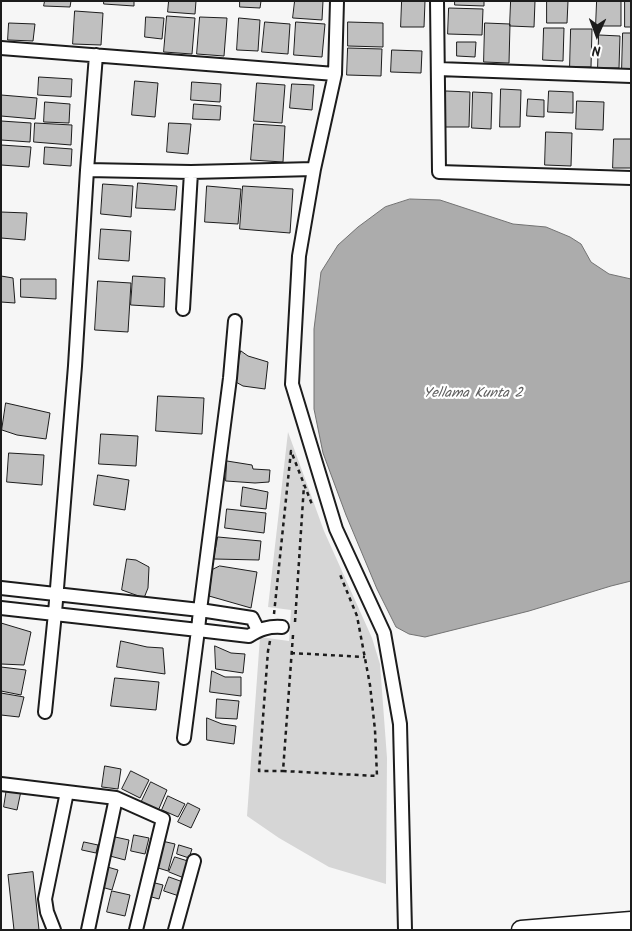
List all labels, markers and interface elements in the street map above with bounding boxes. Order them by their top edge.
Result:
north arrow [572,10,622,60]
text: N [592,39,601,61]
water label: Yellama Kunta 2 [423,387,523,403]

